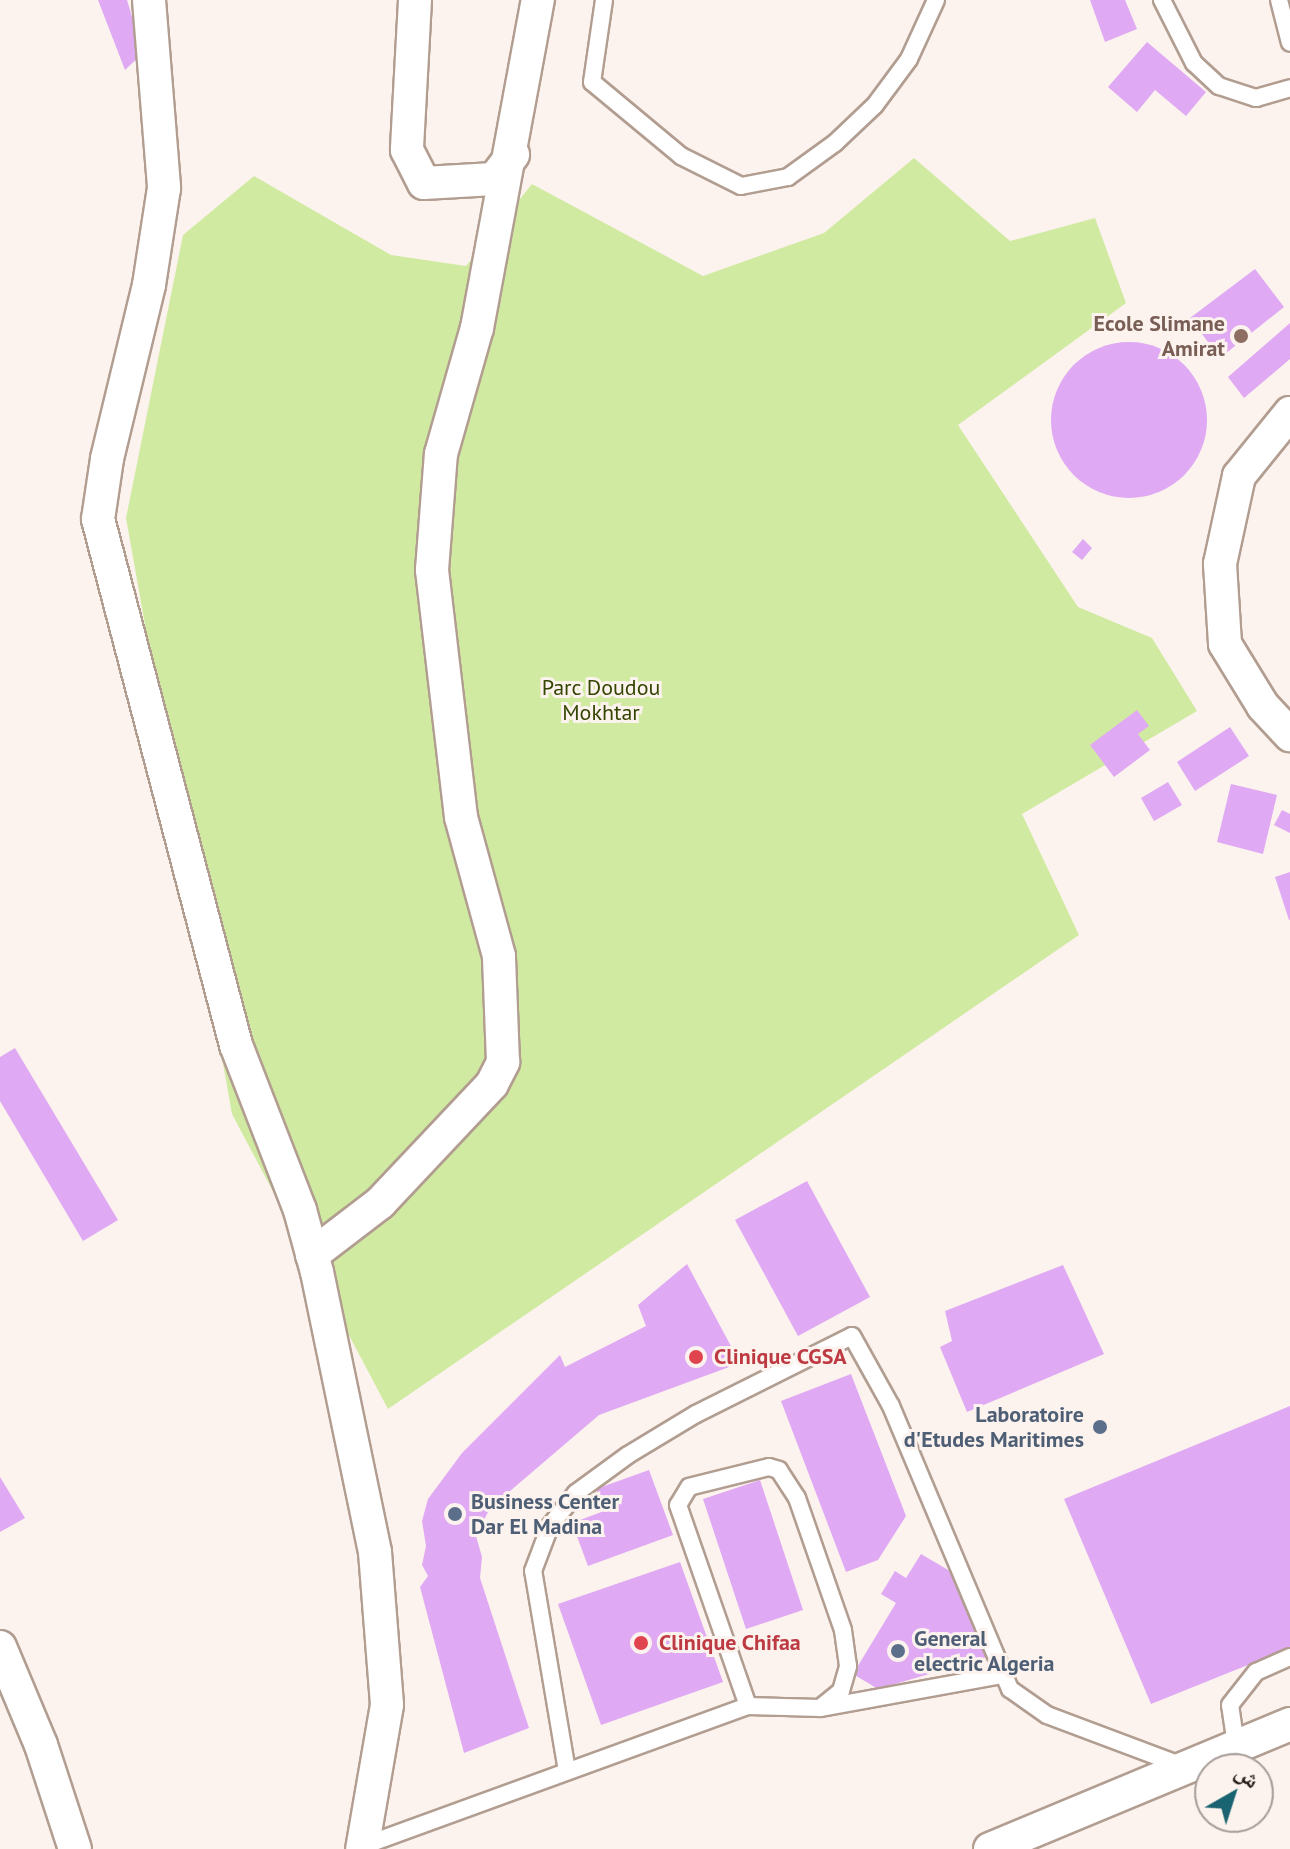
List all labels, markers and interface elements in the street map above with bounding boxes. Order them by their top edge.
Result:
place label: Ecole Slimane Amirat [1094,310,1225,362]
marker: Ecole Slimane Amirat [1232,327,1250,345]
park label: Parc Doudou Mokhtar [541,674,661,726]
place label: Clinique CGSA [714,1344,847,1370]
marker: Clinique CGSA [685,1346,707,1368]
place label: Laboratoire d'Etudes Maritimes [904,1401,1084,1452]
marker: Laboratoire d'Etudes Maritimes [1091,1418,1109,1436]
place label: Business Center Dar El Madina [471,1488,619,1540]
marker: Business Center Dar El Madina [446,1505,464,1523]
place label: General electric Algeria [914,1625,1056,1676]
place label: Clinique Chifaa [659,1630,801,1656]
marker: Clinique Chifaa [630,1632,652,1654]
marker: General electric Algeria [889,1642,907,1660]
north arrow [1194,1753,1274,1833]
text: ش [1230,1758,1266,1794]

